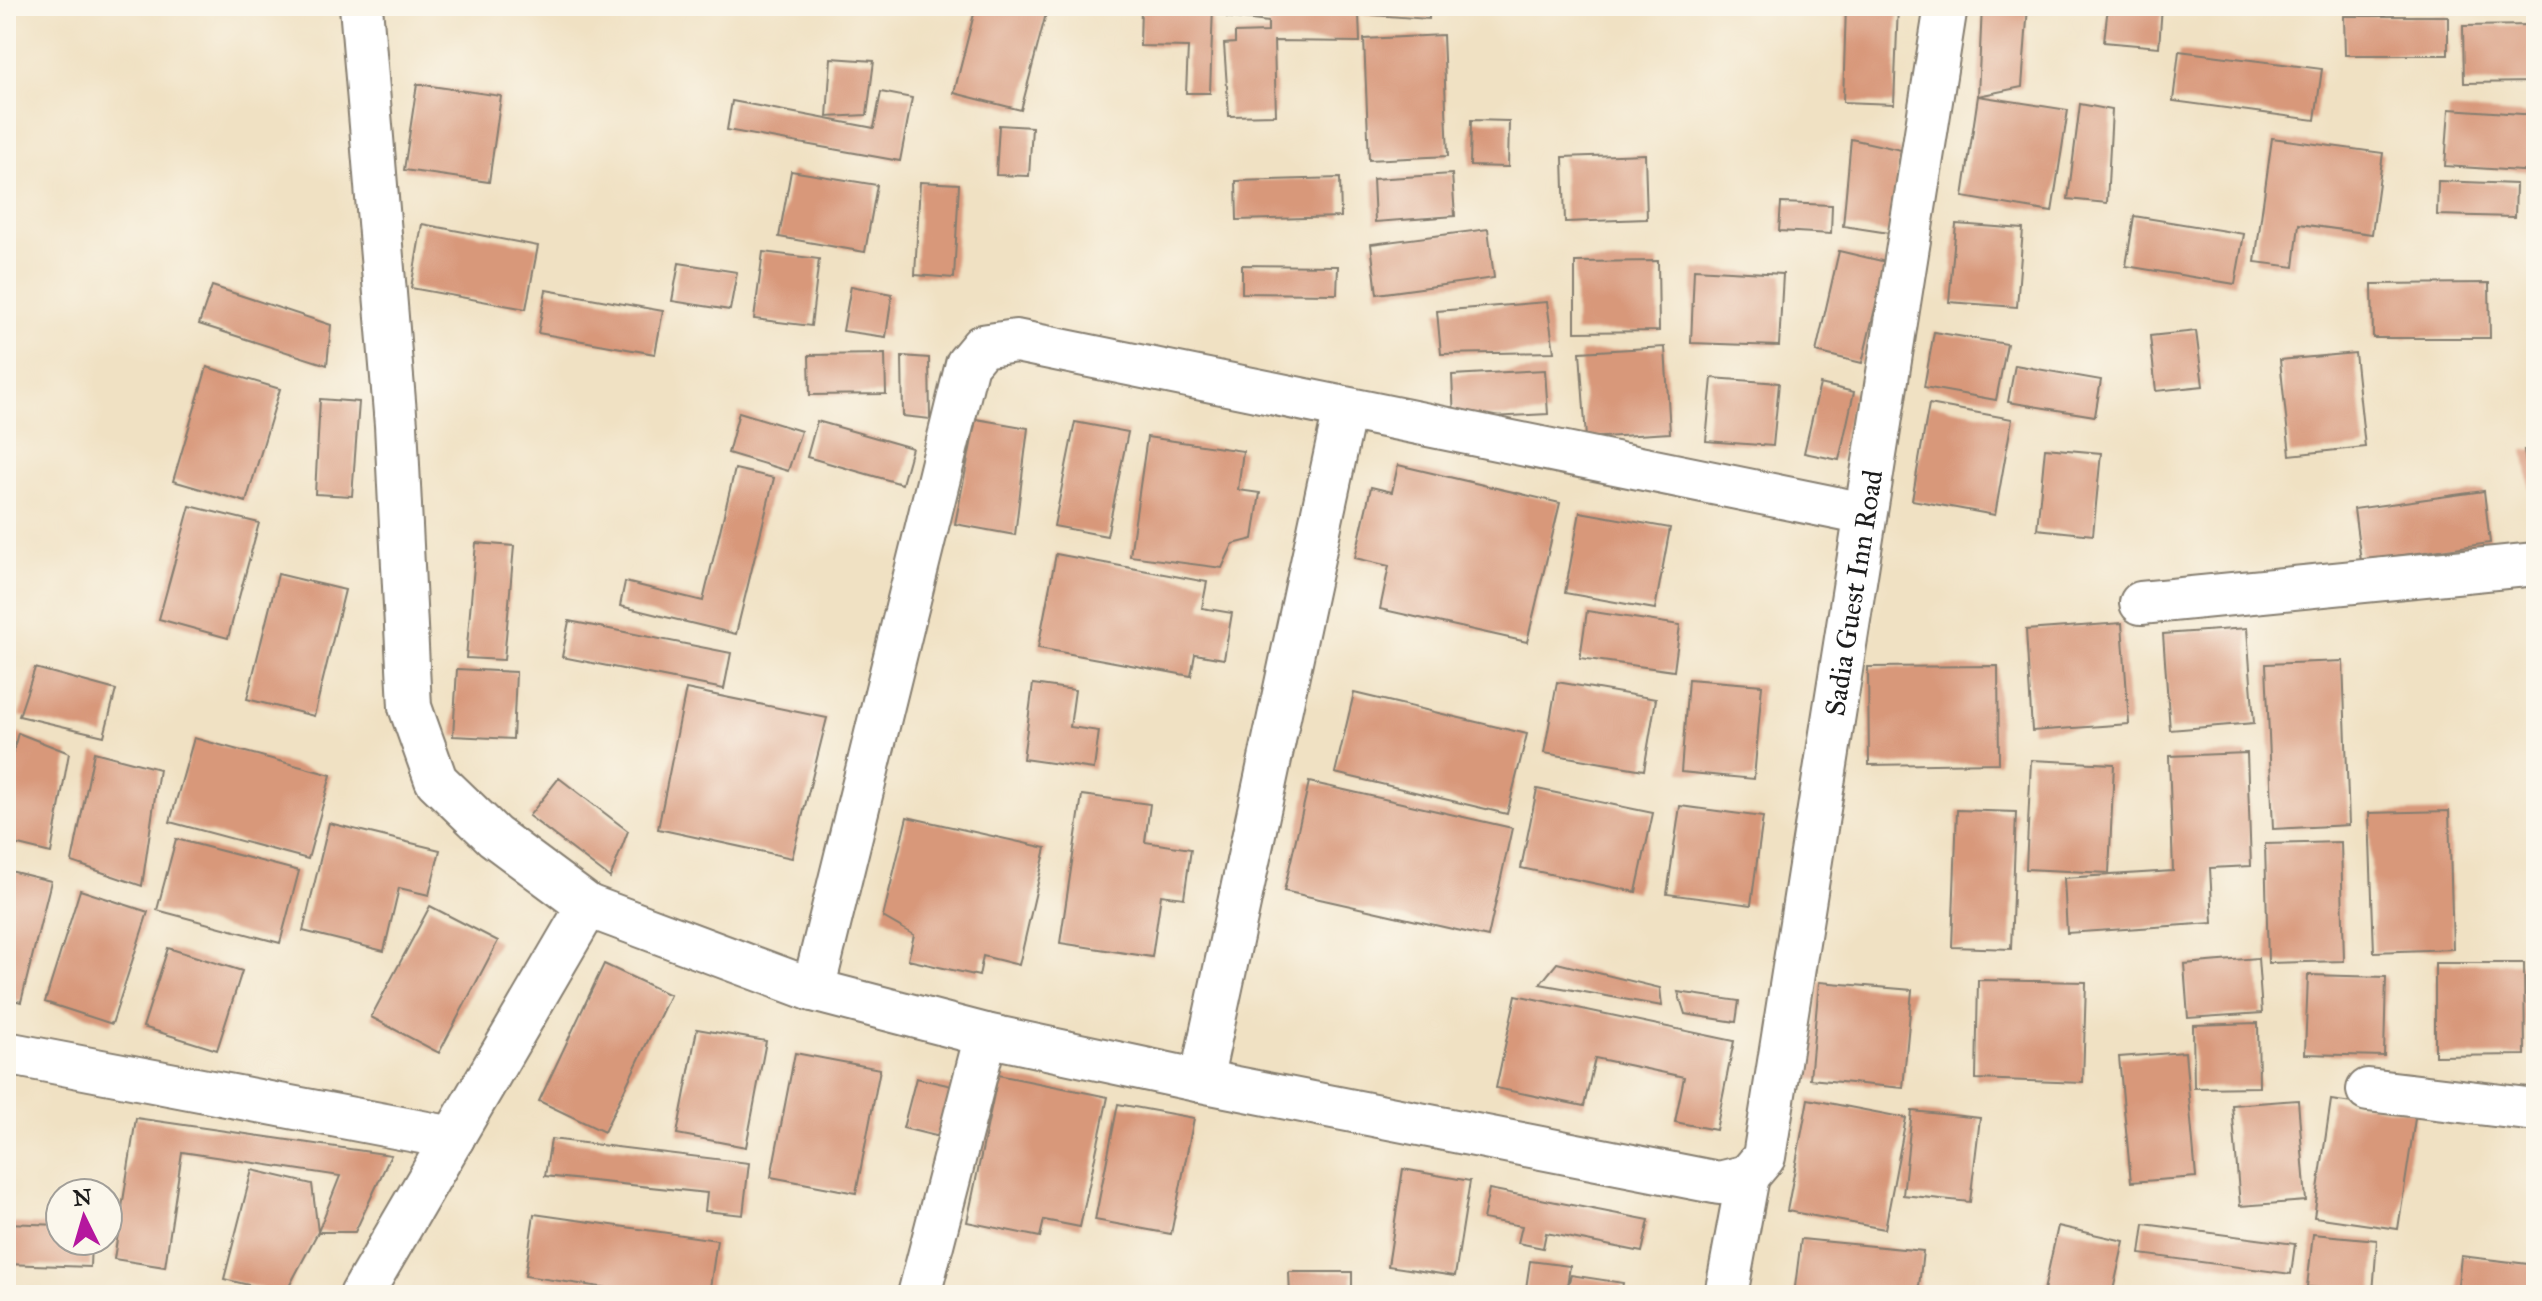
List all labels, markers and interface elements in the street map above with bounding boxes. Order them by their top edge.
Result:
street label: Sadia Guest Inn Road [1816,467,1890,718]
north arrow [44,1177,124,1257]
text: N [72,1183,93,1212]

